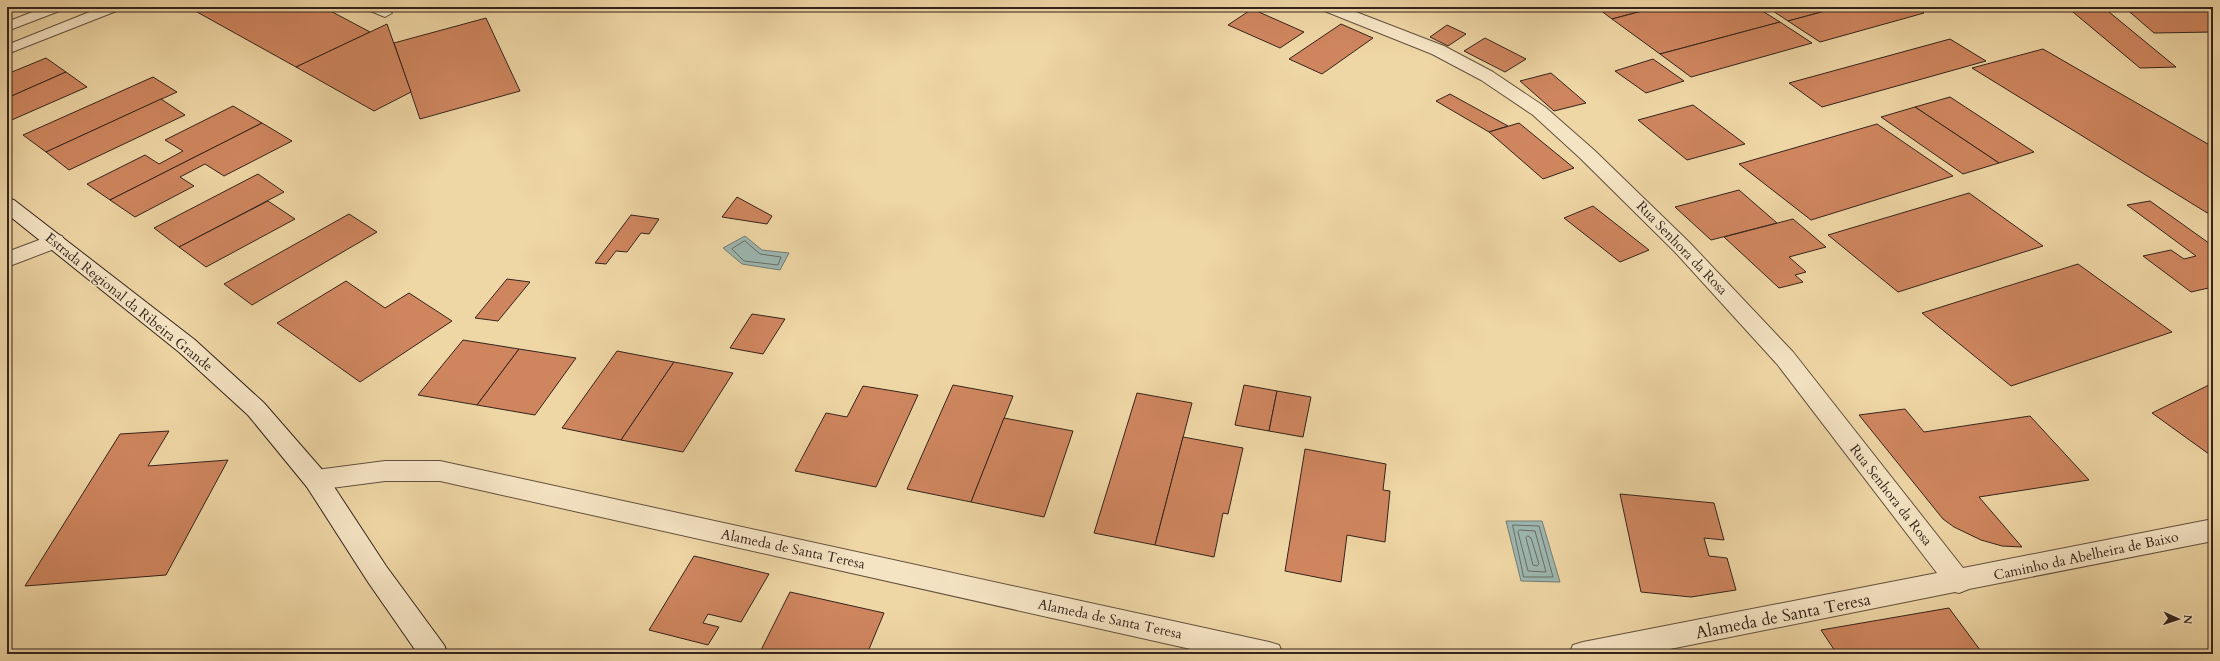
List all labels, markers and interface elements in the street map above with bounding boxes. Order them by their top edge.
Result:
street label: Rua Senhora da Rosa [1632,197,1732,299]
street label: Estrada Regional da Ribeira Grande [41,228,217,376]
street label: Rua Senhora da Rosa [1845,440,1937,550]
street label: Alameda de Santa Teresa [719,524,867,574]
street label: Caminho da Abelheira de Baixo [1992,527,2181,585]
street label: Alameda de Santa Teresa [1693,588,1873,644]
street label: Alameda de Santa Teresa [1036,594,1184,644]
north arrow [2158,599,2198,639]
text: N [2180,614,2195,625]

